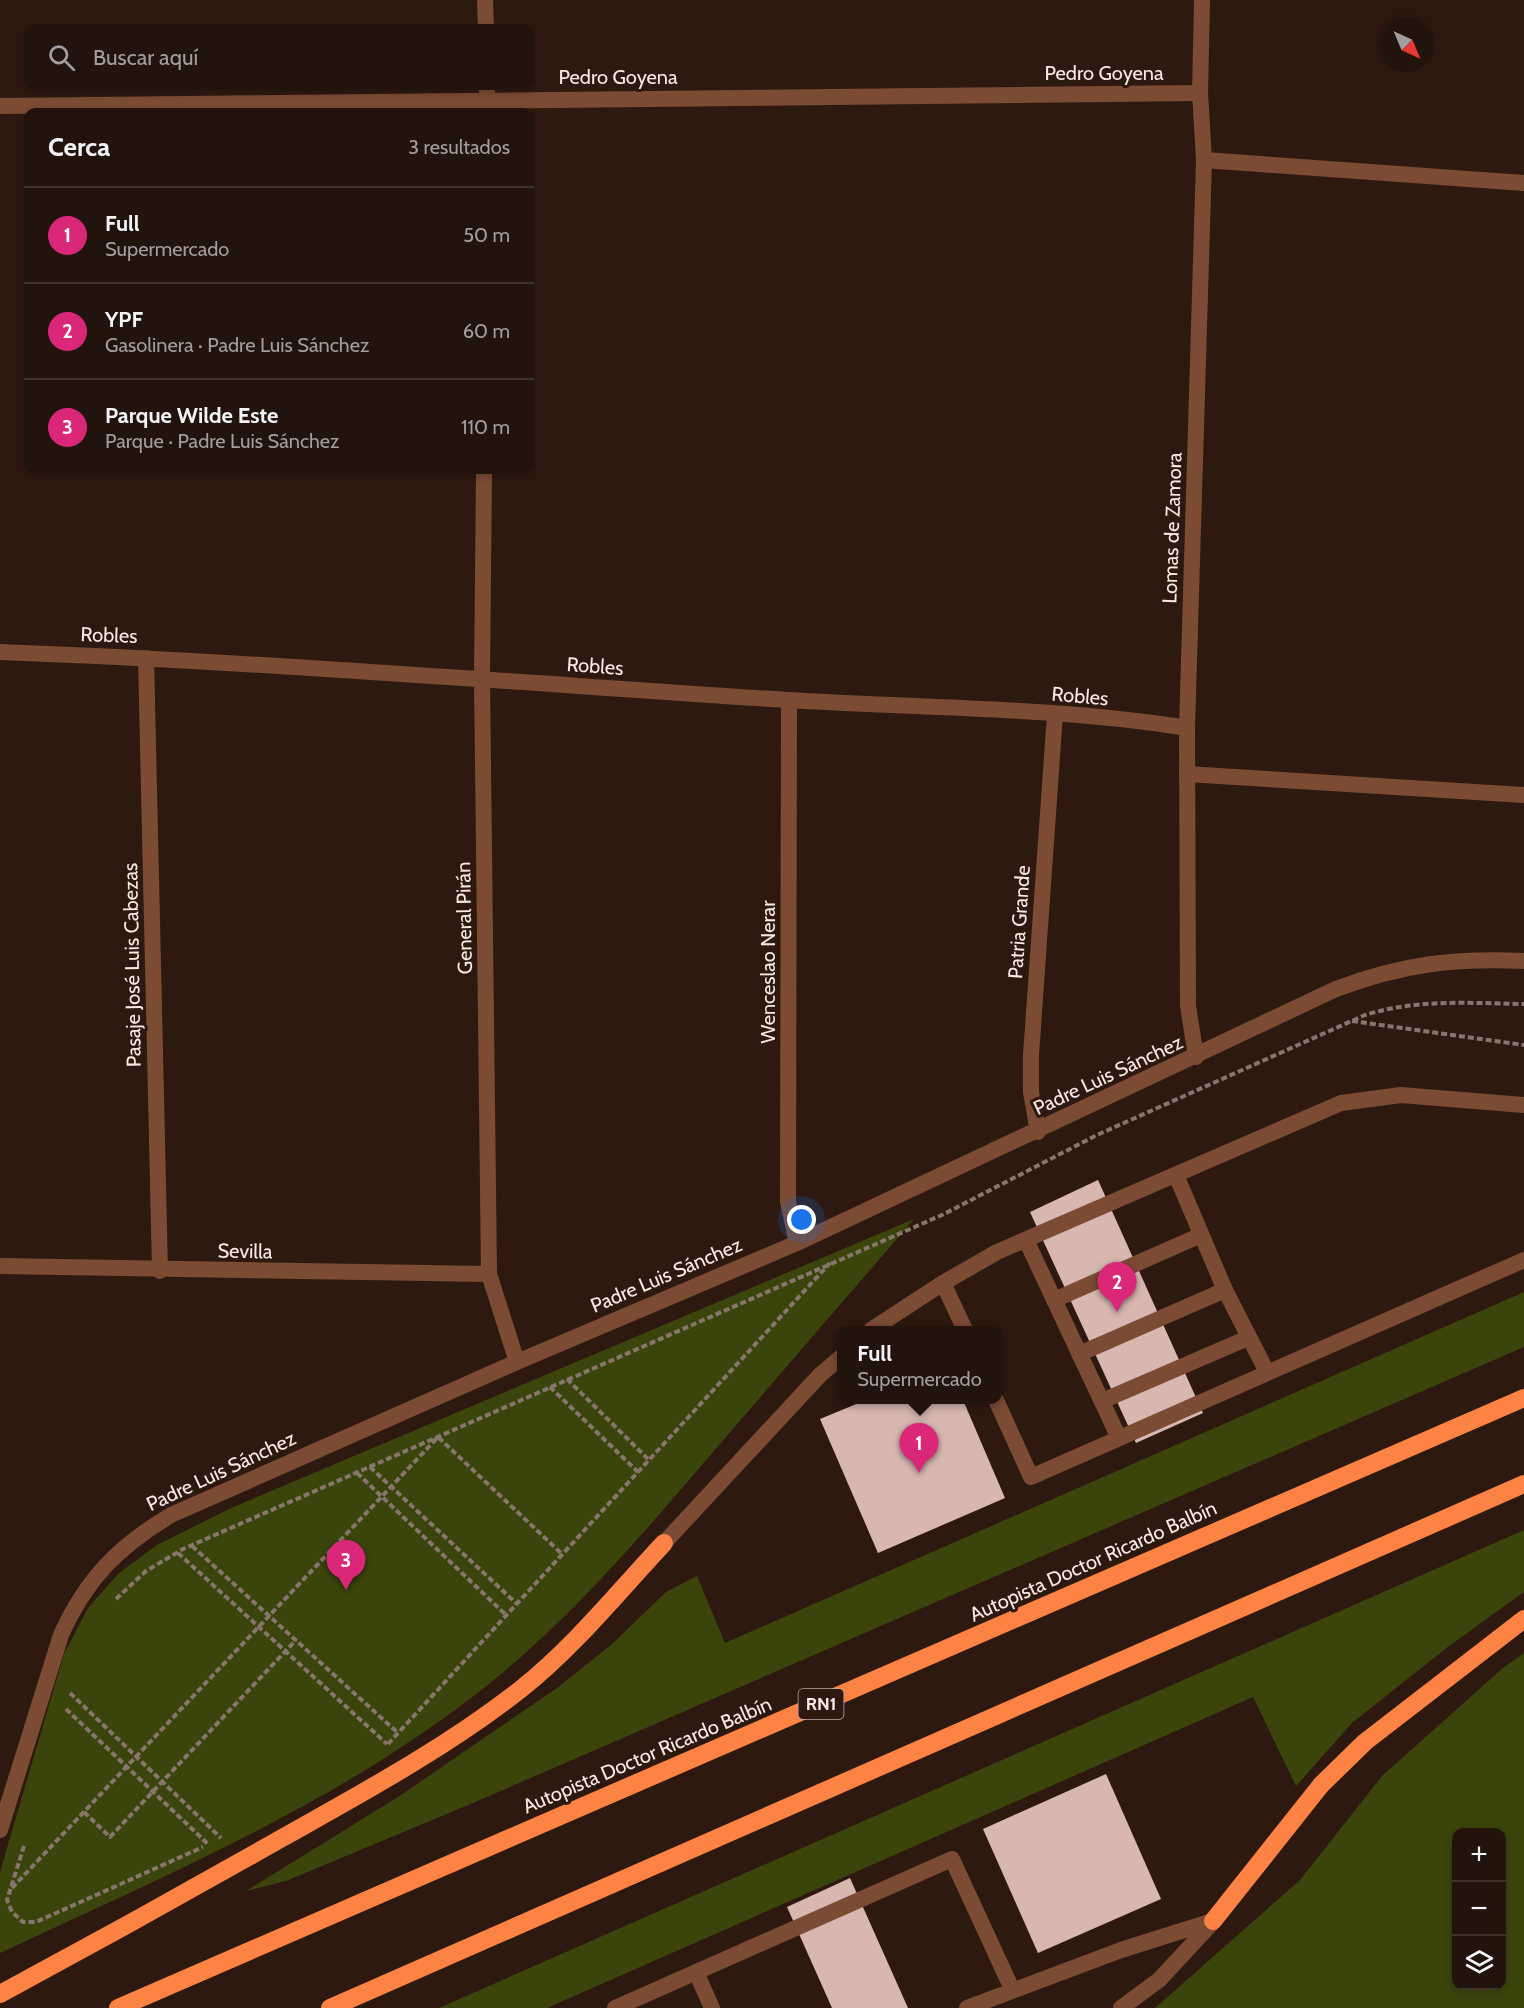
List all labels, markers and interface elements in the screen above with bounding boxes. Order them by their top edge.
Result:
north arrow [1380,18,1434,72]
search box [24,24,534,90]
icon: search [45,41,78,74]
text: Buscar aquí [93,44,198,71]
street label: Pedro Goyena [1044,61,1164,85]
street label: Pedro Goyena [558,65,678,89]
text: Cerca [48,131,110,163]
text: 3 resultados [408,135,510,159]
text: Full [105,210,140,237]
text: 1 [64,223,71,247]
text: 50 m [463,223,510,247]
text: Supermercado [105,237,229,261]
text: YPF [105,306,143,333]
text: 2 [62,319,73,343]
text: 60 m [463,319,510,343]
text: Gasolinera · Padre Luis Sánchez [105,333,369,357]
text: Parque Wilde Este [105,402,278,429]
text: 3 [62,415,73,439]
text: 110 m [461,415,510,439]
text: Parque · Padre Luis Sánchez [105,429,340,453]
street label: Lomas de Zamora [1157,452,1187,604]
street label: Robles [80,622,138,648]
street label: Robles [566,652,624,680]
street label: Robles [1051,682,1109,710]
street label: General Pirán [451,862,477,974]
street label: Pasaje José Luis Cabezas [118,863,146,1067]
street label: Patria Grande [1003,865,1035,979]
street label: Wenceslao Nerar [756,900,780,1043]
street label: Padre Luis Sánchez [1029,1030,1187,1120]
your location [787,1205,816,1234]
street label: Padre Luis Sánchez [587,1232,745,1318]
street label: Sevilla [217,1239,273,1263]
pin: 2 [1098,1262,1136,1312]
popup [837,1326,1002,1404]
text: Full [857,1340,892,1367]
text: Supermercado [857,1367,982,1391]
pin: 1 [900,1424,938,1473]
street label: Padre Luis Sánchez [142,1426,300,1516]
street label: Autopista Doctor Ricardo Balbín [966,1496,1220,1626]
pin: 3 [326,1540,366,1590]
road number: RN1 [798,1689,844,1719]
street label: Autopista Doctor Ricardo Balbín [519,1692,775,1818]
map controls [1452,1828,1506,1990]
button: + [1452,1828,1506,1882]
button: − [1452,1882,1506,1936]
button: layers [1452,1936,1506,1990]

